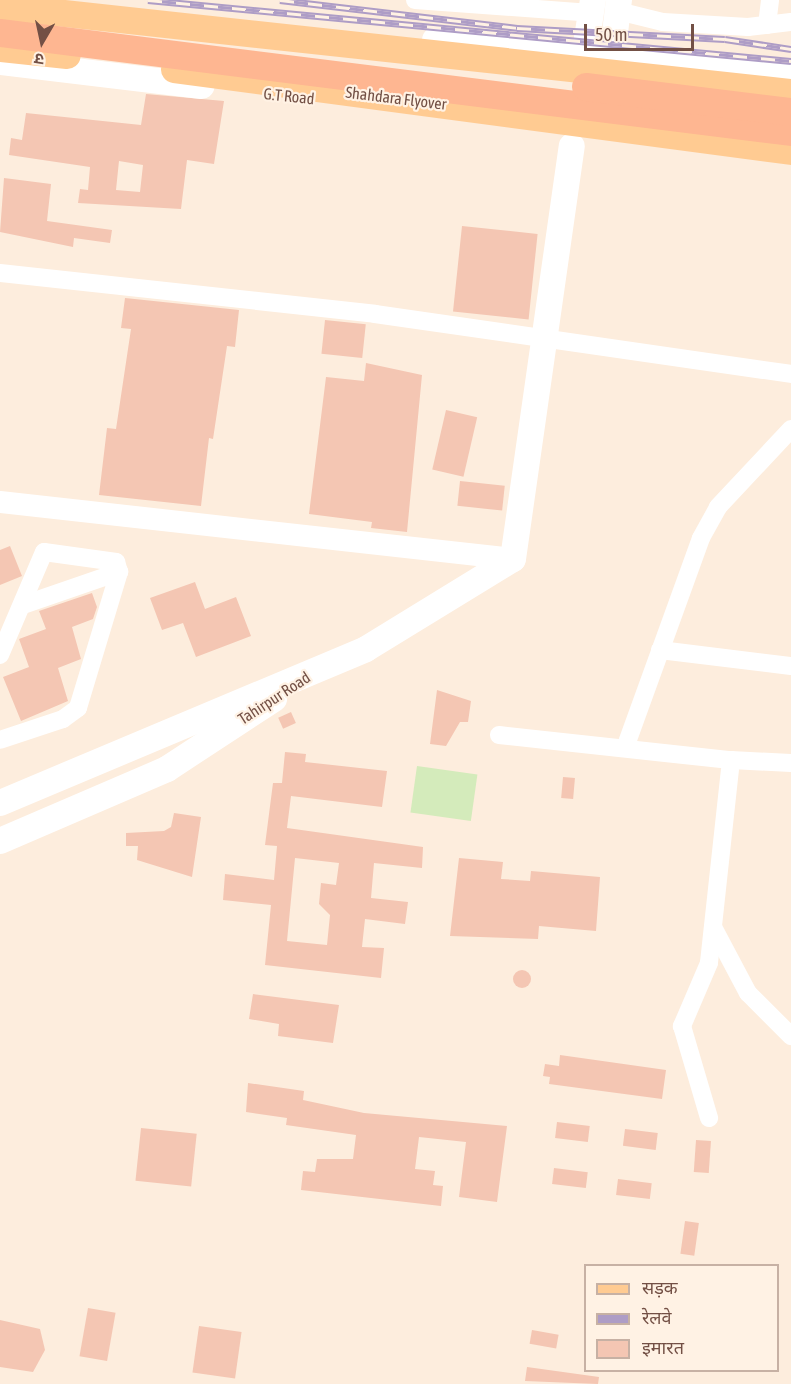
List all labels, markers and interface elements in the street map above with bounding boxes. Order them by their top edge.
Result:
north arrow [12,12,72,72]
scale bar [587,12,696,50]
text: 50 m [595,24,627,45]
text: उ [33,50,45,69]
street label: Shahdara Flyover [344,82,448,114]
street label: G.T Road [263,84,315,108]
street label: Tahirpur Road [234,668,314,728]
legend [584,1264,779,1372]
text: सड़क [642,1277,678,1298]
text: रेलवे [642,1307,672,1328]
text: इमारत [642,1337,684,1358]

